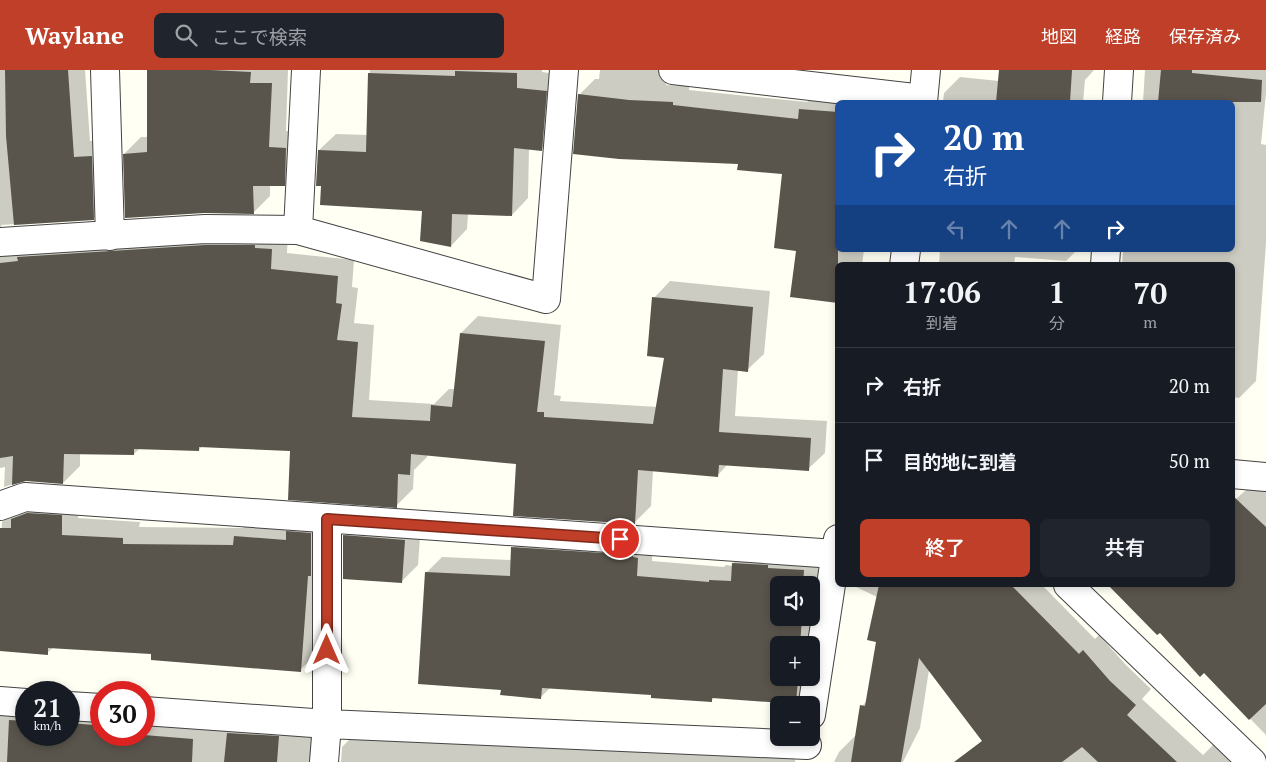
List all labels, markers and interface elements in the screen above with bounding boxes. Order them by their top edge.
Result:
search box [154,13,504,58]
text: Waylane [25,19,124,51]
icon: search [172,21,200,49]
text: ここで検索 [212,24,307,49]
text: 地図 [1041,24,1077,48]
text: 経路 [1105,24,1141,48]
text: 保存済み [1169,24,1241,48]
text: 20 m [943,114,1024,160]
icon: right [860,120,925,185]
text: 右折 [943,161,987,190]
icon: left [942,215,970,243]
icon: ahead [995,215,1023,243]
icon: ahead [1048,215,1076,243]
icon: right [1101,215,1129,243]
text: 17:06 [903,272,981,312]
text: 1 [1049,272,1066,312]
text: 70 [1133,273,1167,313]
text: m [1143,311,1157,333]
text: 到着 [926,312,958,334]
text: 分 [1049,312,1065,334]
icon: right [860,371,888,399]
text: 20 m [1169,373,1210,398]
text: 右折 [903,374,941,399]
icon: arrive [860,446,888,474]
text: 50 m [1169,448,1210,473]
text: 目的地に到着 [903,449,1017,474]
pin [599,518,641,560]
button: 終了 [860,519,1030,577]
button: 共有 [1040,519,1210,577]
icon: arrive [606,525,634,553]
map controls [770,576,820,746]
button: sound [770,576,820,626]
position arrow [300,623,352,675]
button: + [770,636,820,686]
speed limit sign: 30 [90,681,155,746]
text: 21 [33,691,62,724]
button: − [770,696,820,746]
text: km/h [34,718,61,733]

